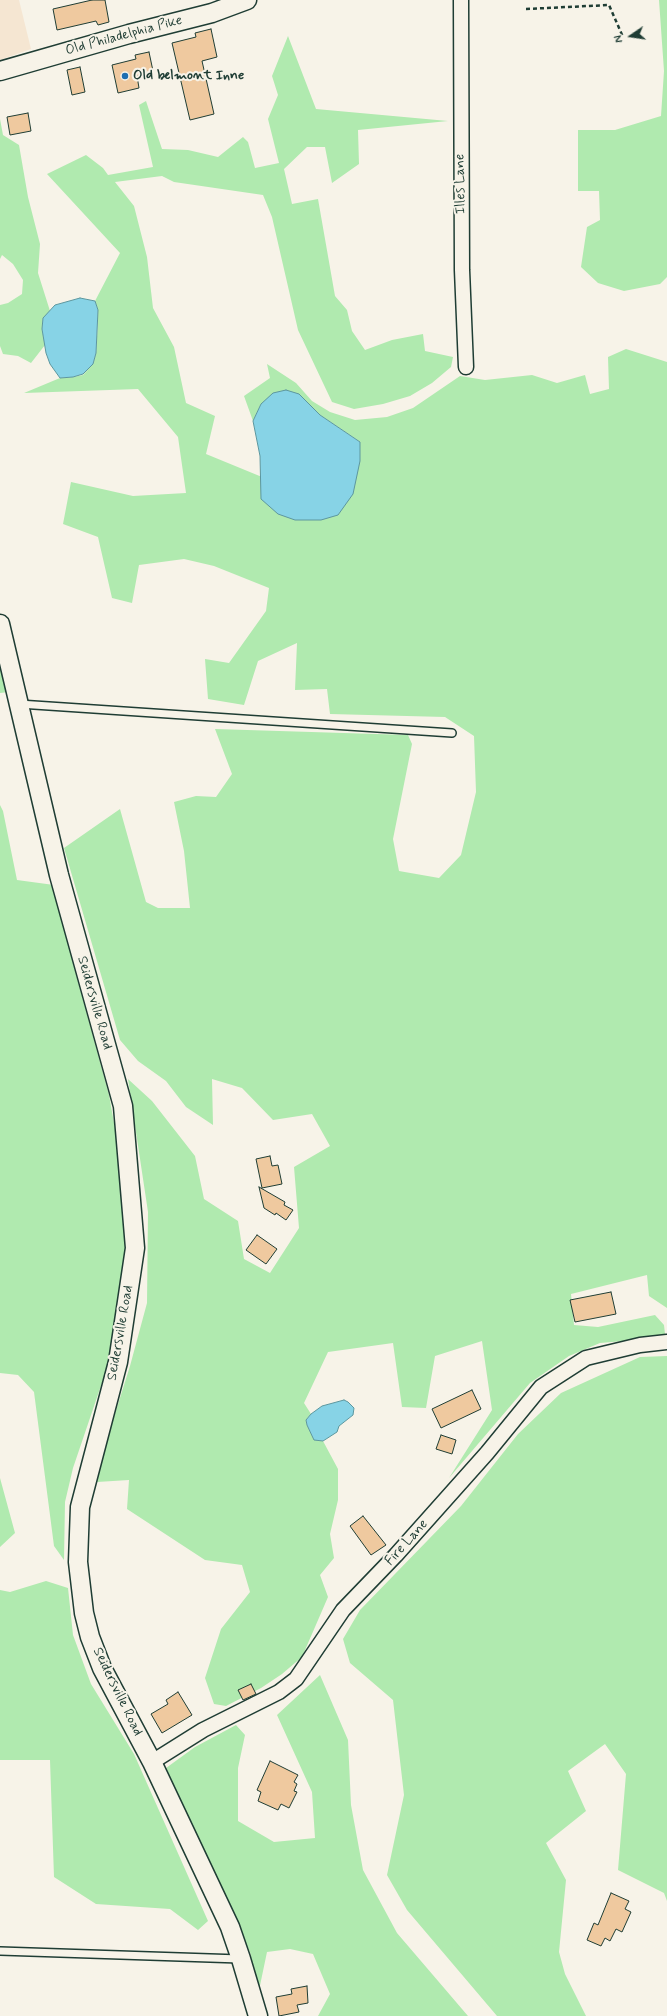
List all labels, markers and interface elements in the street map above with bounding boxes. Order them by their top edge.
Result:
street label: Old Philadelphia Pike [64,12,184,60]
north arrow [611,16,651,56]
text: N [612,34,627,44]
place label: Old belmont Inne [133,68,244,84]
marker: Old belmont Inne [120,71,130,81]
street label: Illes Lane [452,154,470,214]
street label: Seidersville Road [73,954,115,1052]
street label: Seidersville Road [104,1284,138,1382]
street label: Fire Lane [382,1516,432,1570]
street label: Seidersville Road [88,1645,146,1739]

